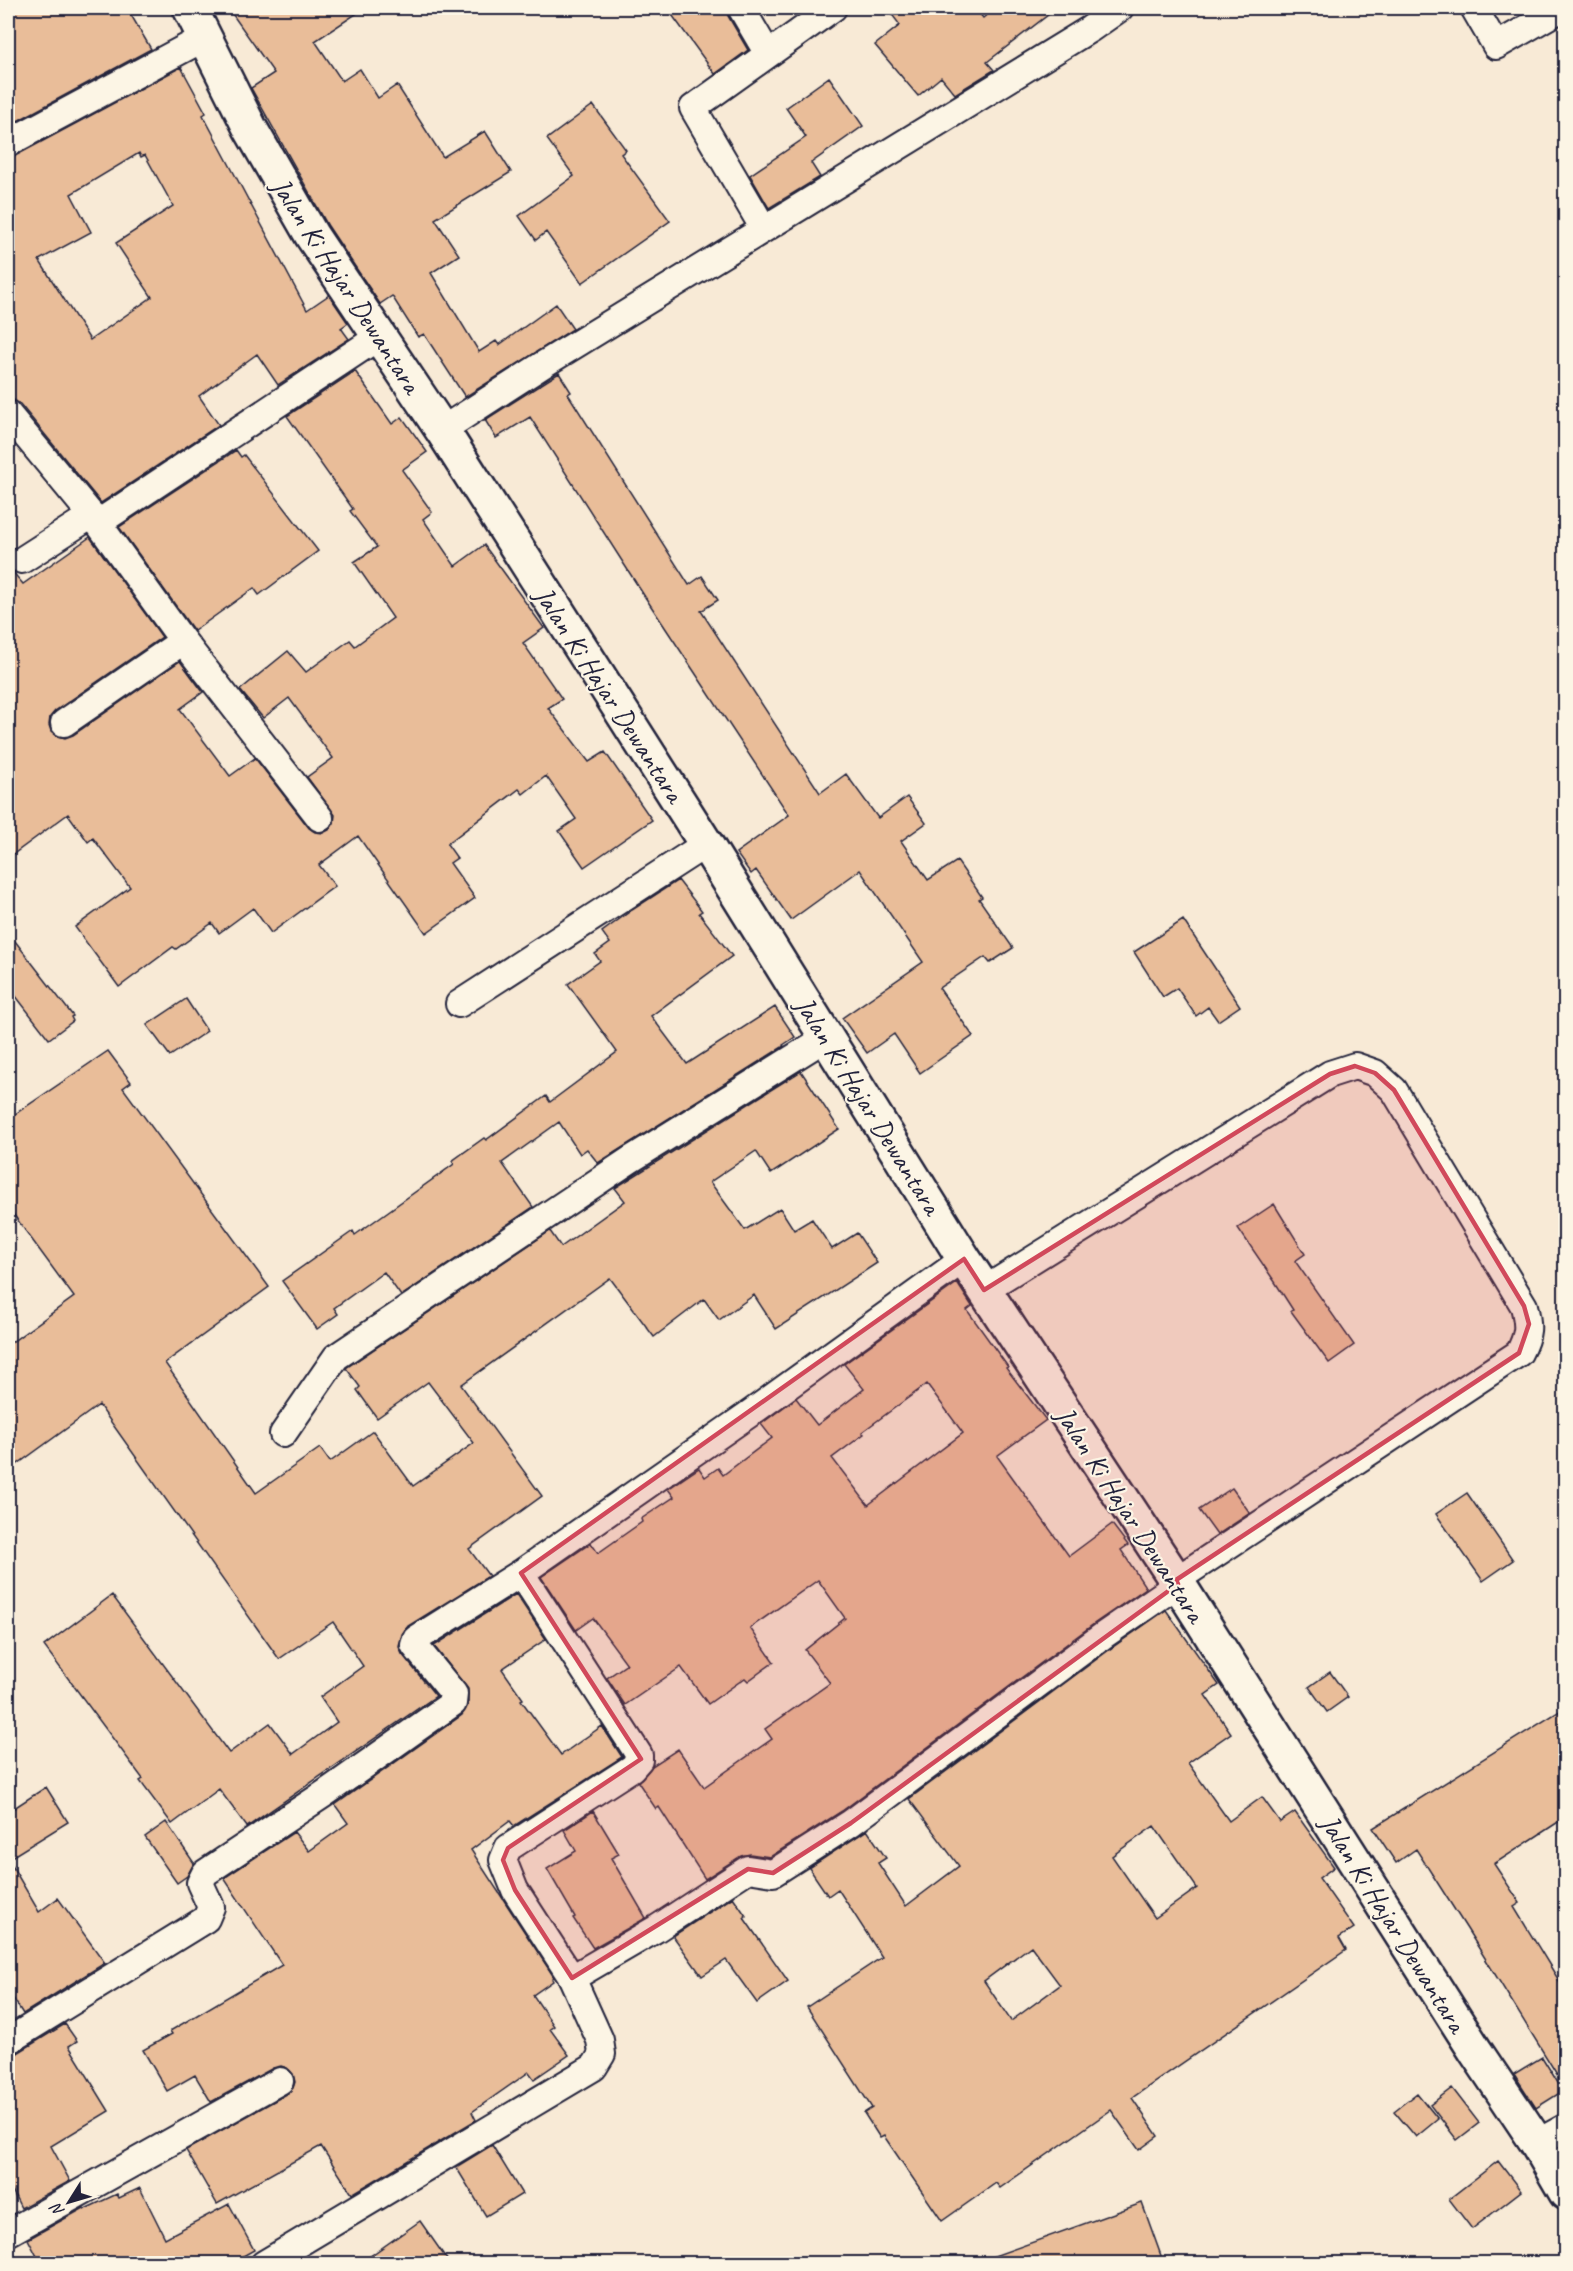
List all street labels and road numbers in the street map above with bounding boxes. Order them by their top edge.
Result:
street label: Jalan Ki Hajar Dewantara [263,169,431,402]
street label: Jalan Ki Hajar Dewantara [526,578,694,811]
street label: Jalan Ki Hajar Dewantara [786,988,951,1223]
street label: Jalan Ki Hajar Dewantara [1047,1398,1215,1631]
street label: Jalan Ki Hajar Dewantara [1311,1806,1476,2041]

